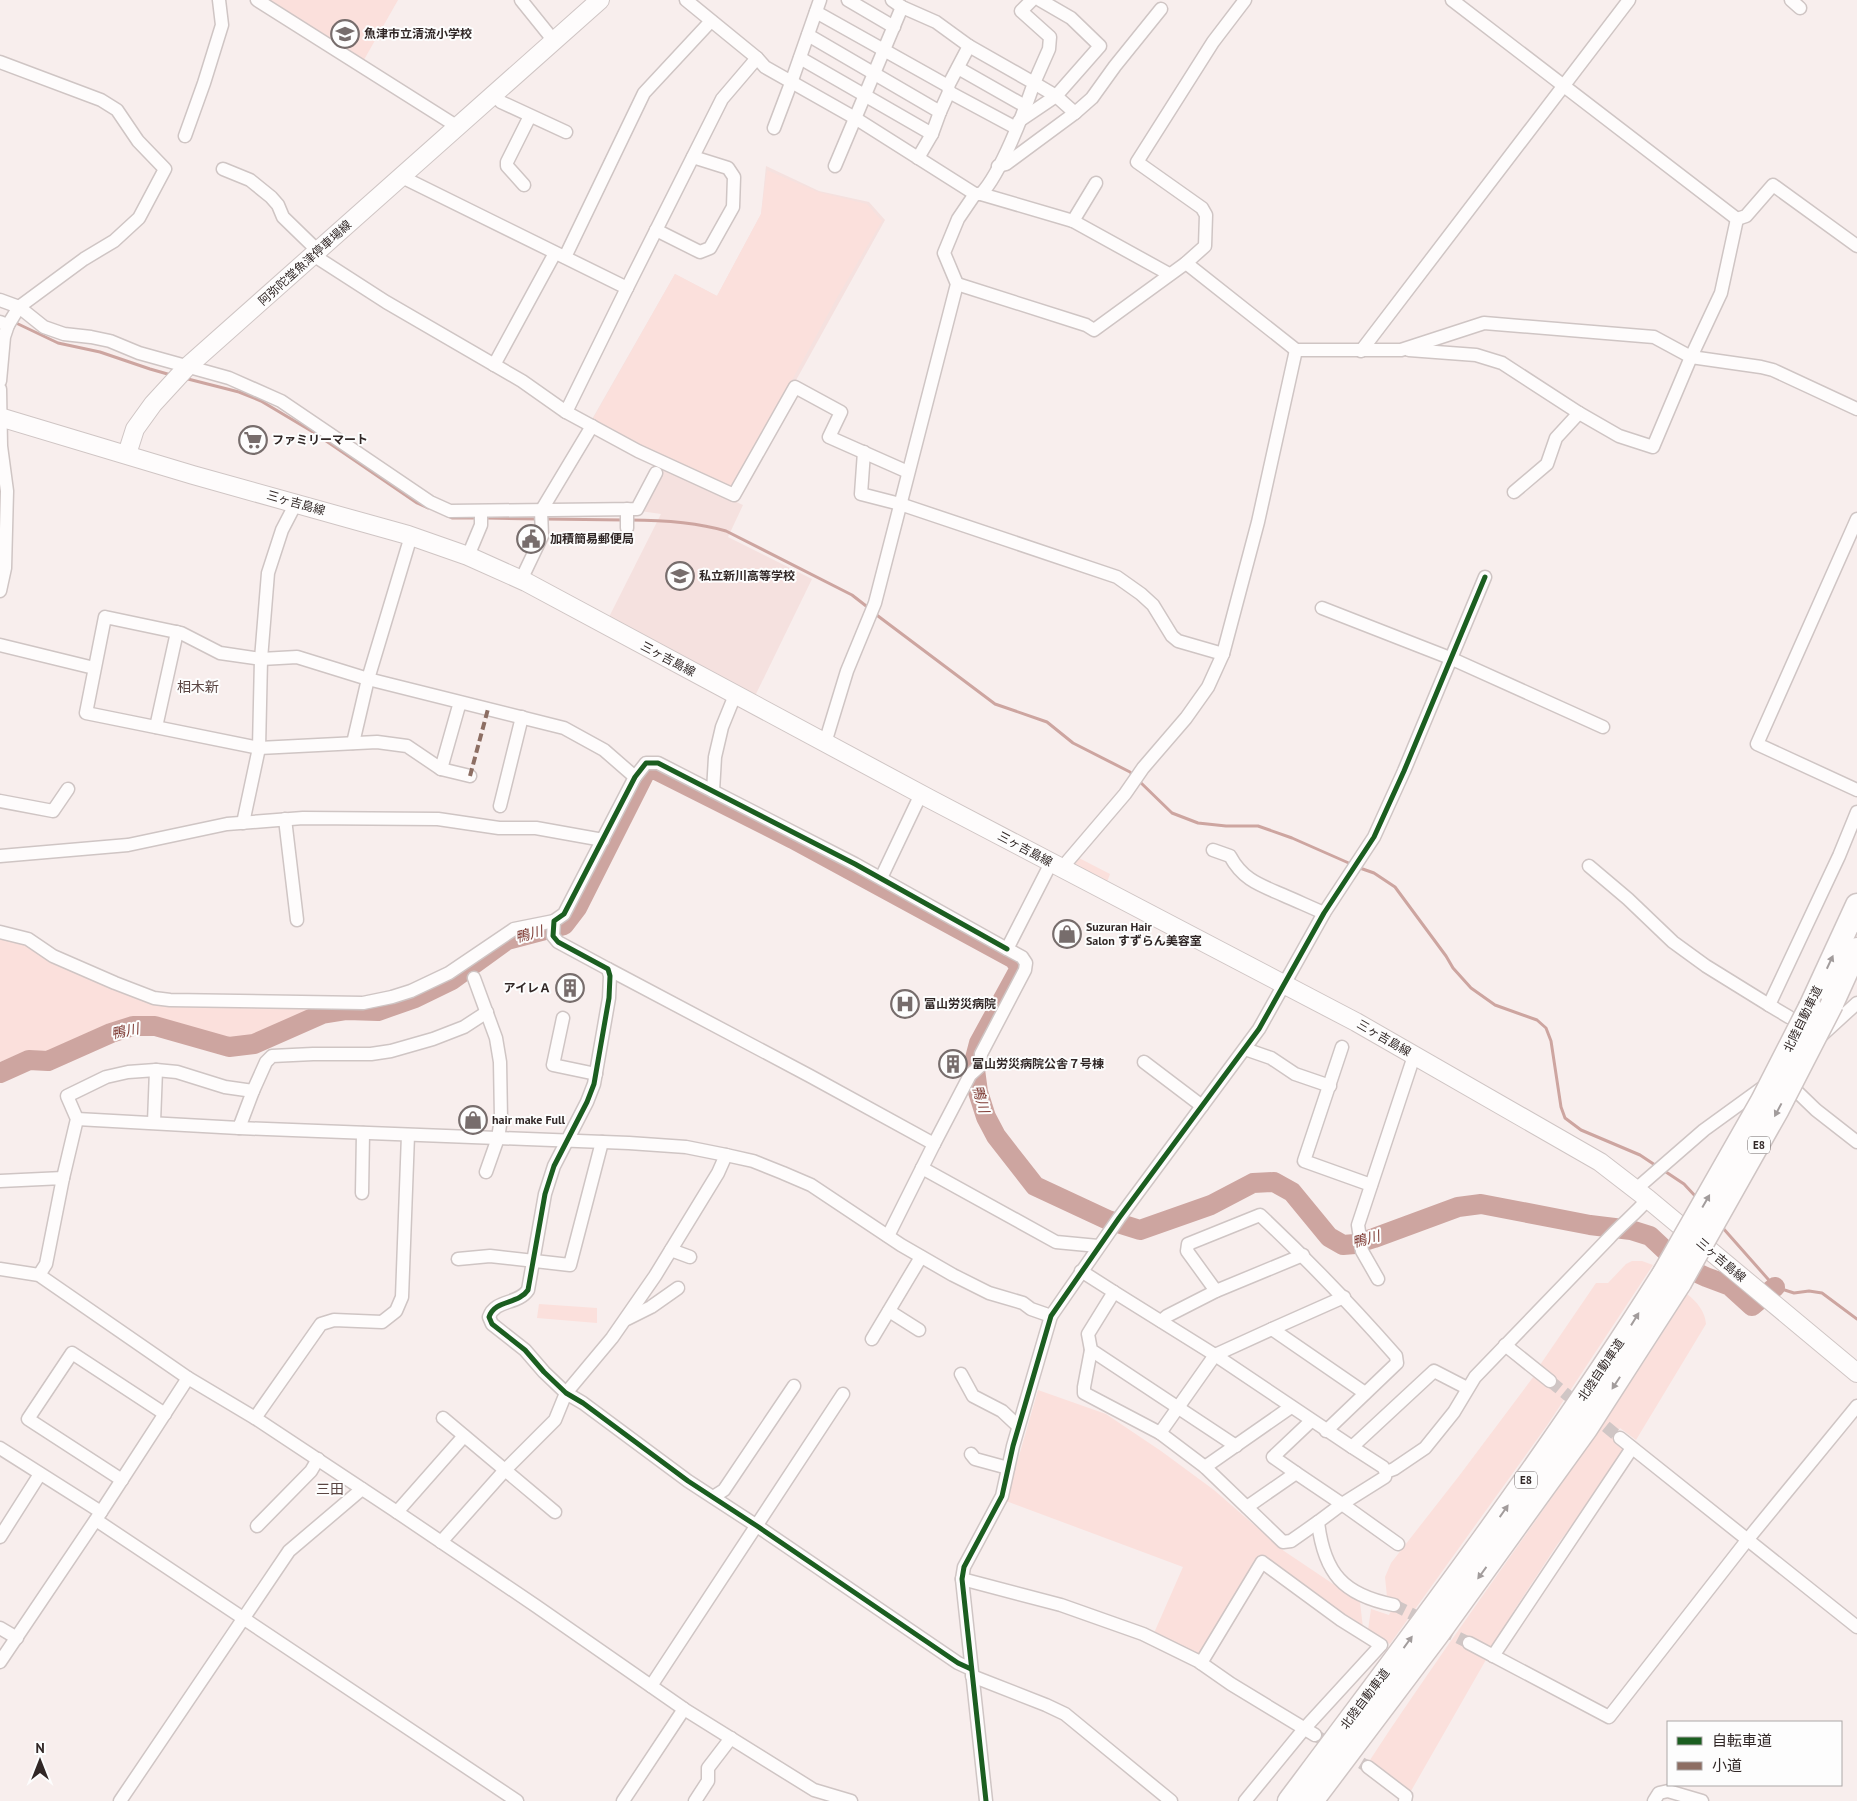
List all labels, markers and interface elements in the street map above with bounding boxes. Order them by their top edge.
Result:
school or university icon: 魚津市立清流小学校 [330,19,360,49]
place label: 魚津市立清流小学校 [364,26,472,41]
street label: 阿弥陀堂魚津停車場線 [255,217,354,308]
supermarket icon: ファミリーマート [238,425,268,455]
place label: ファミリーマート [272,432,368,447]
street label: 三ヶ吉島線 [265,487,327,518]
public building icon: 加積簡易郵便局 [516,524,546,554]
place label: 加積簡易郵便局 [550,531,634,546]
school or university icon: 私立新川高等学校 [665,561,695,591]
place label: 私立新川高等学校 [699,568,795,583]
street label: 三ヶ吉島線 [638,638,698,679]
district label: 相木新 [177,678,219,696]
street label: 三ヶ吉島線 [995,828,1055,869]
shop icon: Suzuran Hair Salon すずらん美容室 [1052,919,1082,949]
place label: Suzuran Hair Salon すずらん美容室 [1086,919,1202,948]
water label: 鴨川 [513,921,547,946]
one-way arrow [1827,955,1835,969]
building icon: アイレＡ [555,973,585,1003]
place label: アイレＡ [504,980,551,995]
street label: 北陸自動車道 [1780,983,1825,1054]
hospital icon: 富山労災病院 [890,989,920,1019]
place label: 富山労災病院 [924,996,996,1011]
street label: 三ヶ吉島線 [1355,1016,1414,1059]
water label: 鴨川 [109,1019,143,1043]
building icon: 富山労災病院公舎７号棟 [938,1049,968,1079]
place label: 富山労災病院公舎７号棟 [972,1056,1104,1071]
water label: 鴨川 [969,1083,994,1117]
one-way arrow [1774,1102,1782,1117]
shop icon: hair make Full [458,1105,488,1135]
place label: hair make Full [492,1112,566,1127]
road number: E8 [1748,1136,1770,1154]
one-way arrow [1701,1194,1710,1207]
water label: 鴨川 [1350,1226,1384,1251]
street label: 三ヶ吉島線 [1694,1235,1749,1285]
one-way arrow [1630,1312,1640,1325]
street label: 北陸自動車道 [1574,1336,1627,1404]
one-way arrow [1611,1376,1621,1390]
road number: E8 [1515,1472,1537,1488]
district label: 三田 [316,1480,344,1498]
one-way arrow [1499,1504,1509,1518]
one-way arrow [1477,1566,1488,1579]
one-way arrow [1403,1635,1413,1649]
street label: 北陸自動車道 [1337,1665,1392,1732]
legend [1667,1721,1842,1786]
text: 自転車道 [1712,1731,1772,1750]
north arrow [15,1736,65,1786]
text: N [35,1739,45,1757]
text: 小道 [1712,1756,1742,1775]

